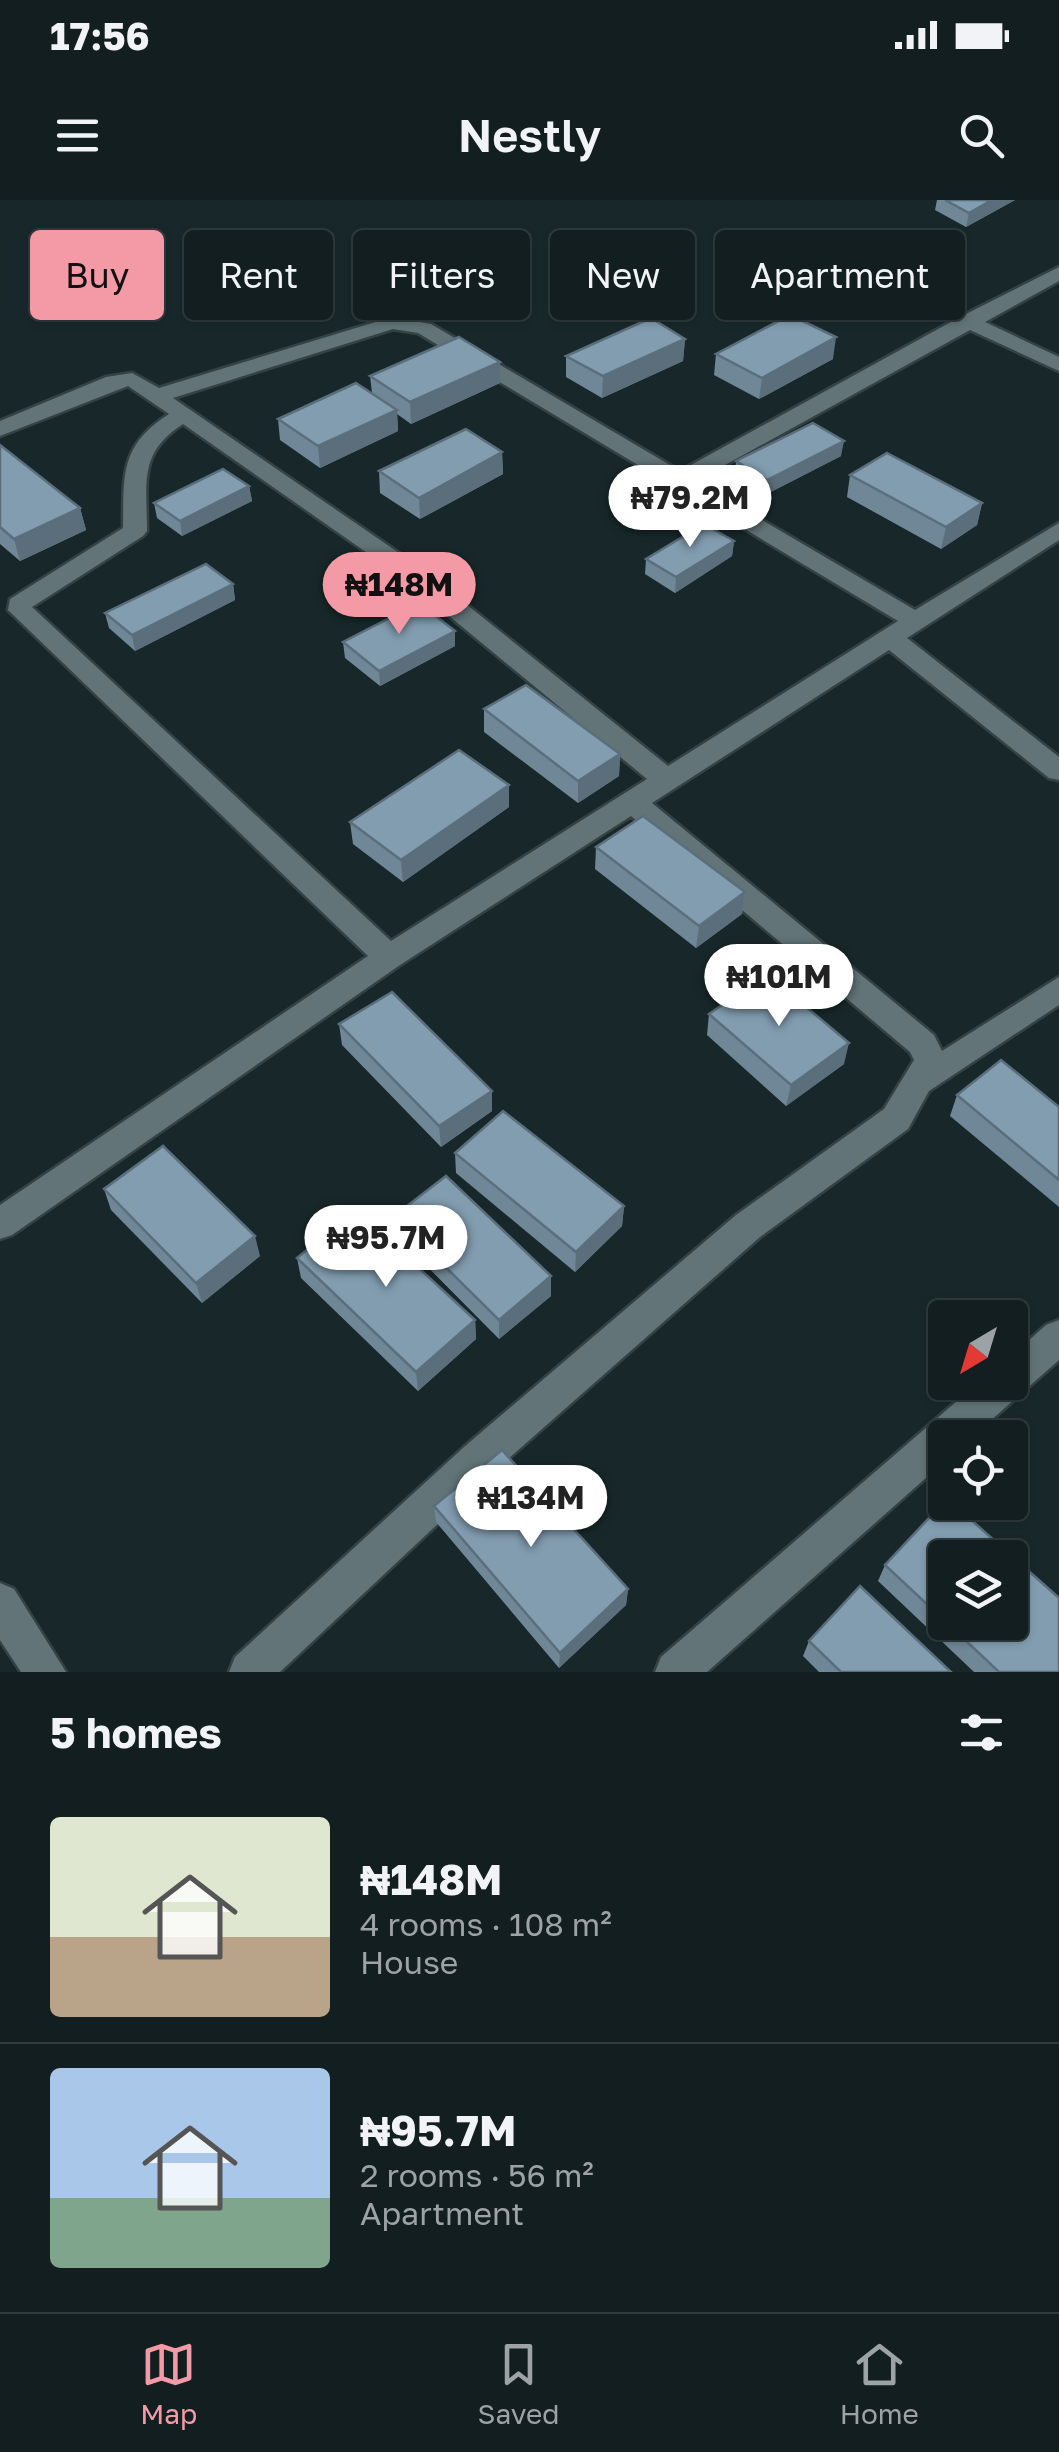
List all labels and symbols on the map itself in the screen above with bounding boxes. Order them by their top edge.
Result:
pin: ₦79.2M [609,465,771,550]
pin: ₦148M [329,552,469,637]
pin: ₦101M [709,944,849,1029]
pin: ₦95.7M [305,1205,467,1290]
north arrow [928,1300,1028,1400]
pin: ₦134M [461,1465,601,1550]

